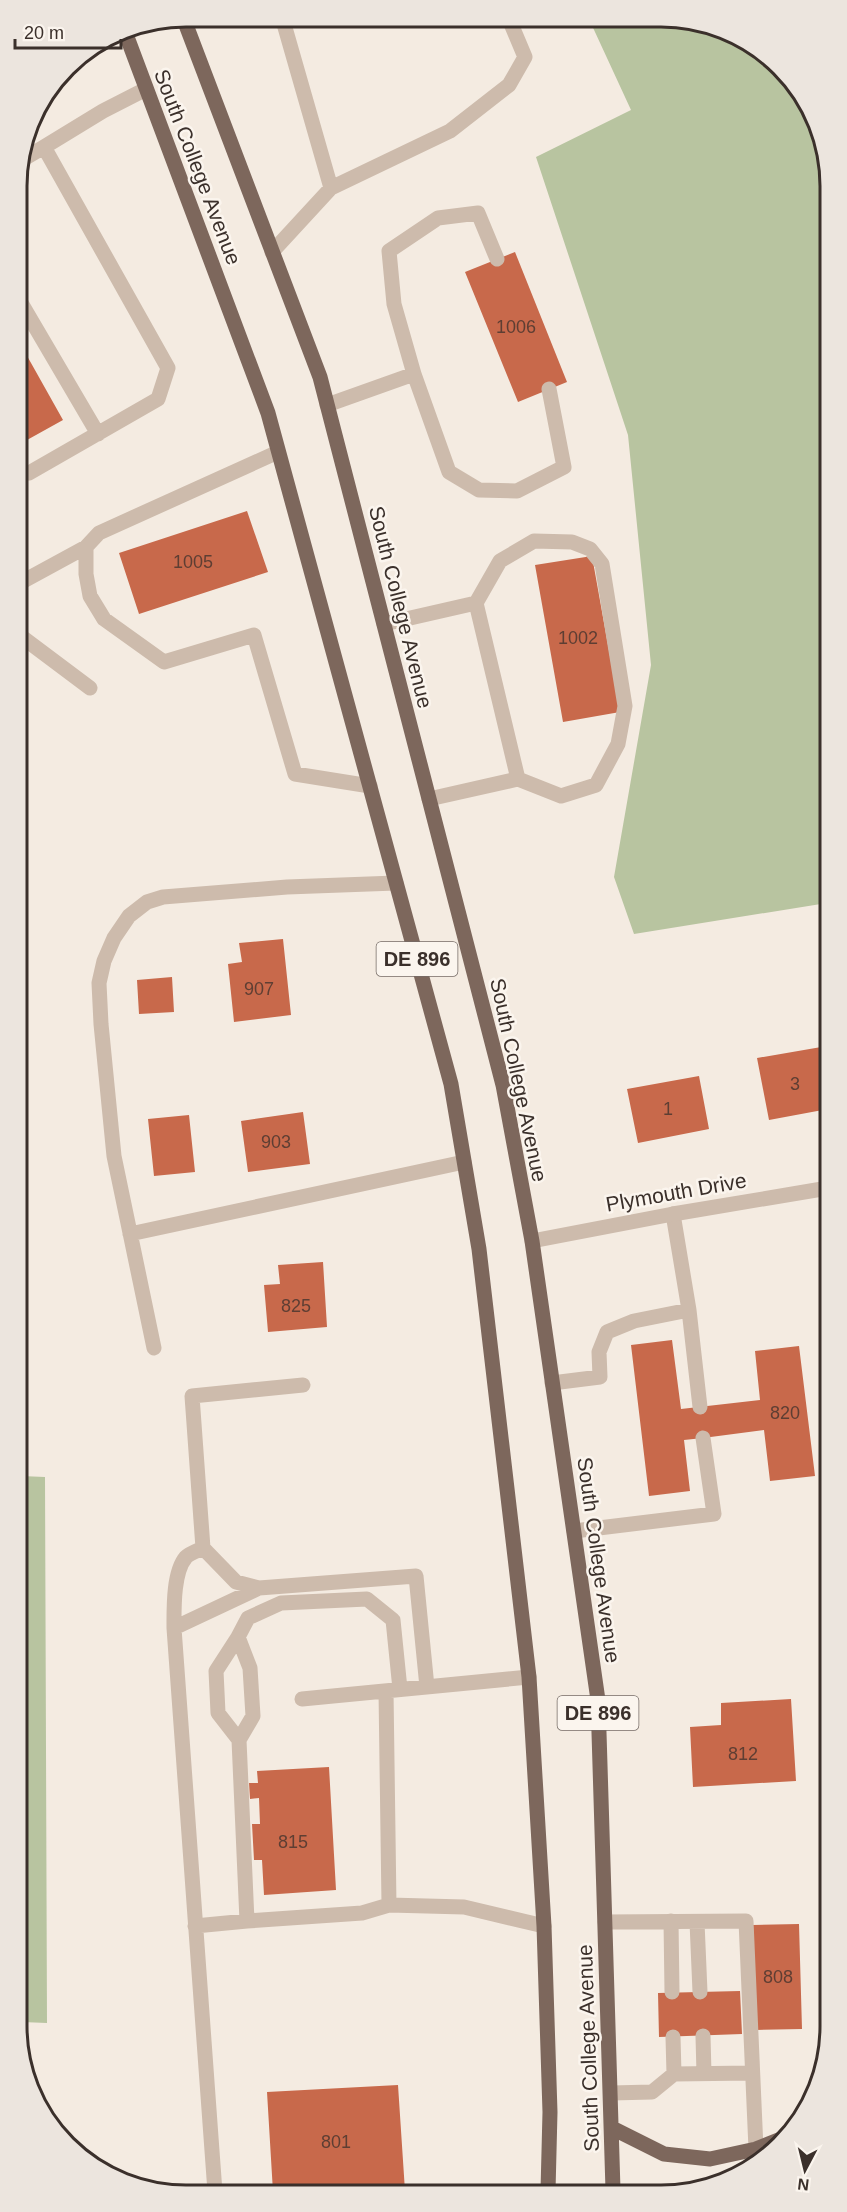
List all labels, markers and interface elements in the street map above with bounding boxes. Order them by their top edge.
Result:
scale bar [15,12,122,50]
text: 20 m [24,23,64,43]
street label: South College Avenue [150,66,246,268]
house number: 1006 [496,317,536,337]
street label: South College Avenue [365,504,437,710]
house number: 1005 [173,552,213,572]
house number: 1002 [558,628,598,648]
road number: DE 896 [376,942,458,976]
street label: South College Avenue [486,976,552,1184]
house number: 907 [244,979,274,999]
house number: 3 [790,1074,800,1094]
house number: 1 [663,1099,673,1119]
house number: 903 [261,1132,291,1152]
street label: Plymouth Drive [604,1168,748,1216]
house number: 825 [281,1296,311,1316]
house number: 820 [770,1403,800,1423]
street label: South College Avenue [573,1456,625,1664]
road number: DE 896 [558,1696,638,1730]
house number: 812 [728,1744,758,1764]
house number: 815 [278,1832,308,1852]
street label: South College Avenue [573,1944,603,2152]
house number: 808 [763,1967,793,1987]
house number: 801 [321,2132,351,2152]
north arrow [775,2140,835,2200]
text: N [796,2175,810,2194]

